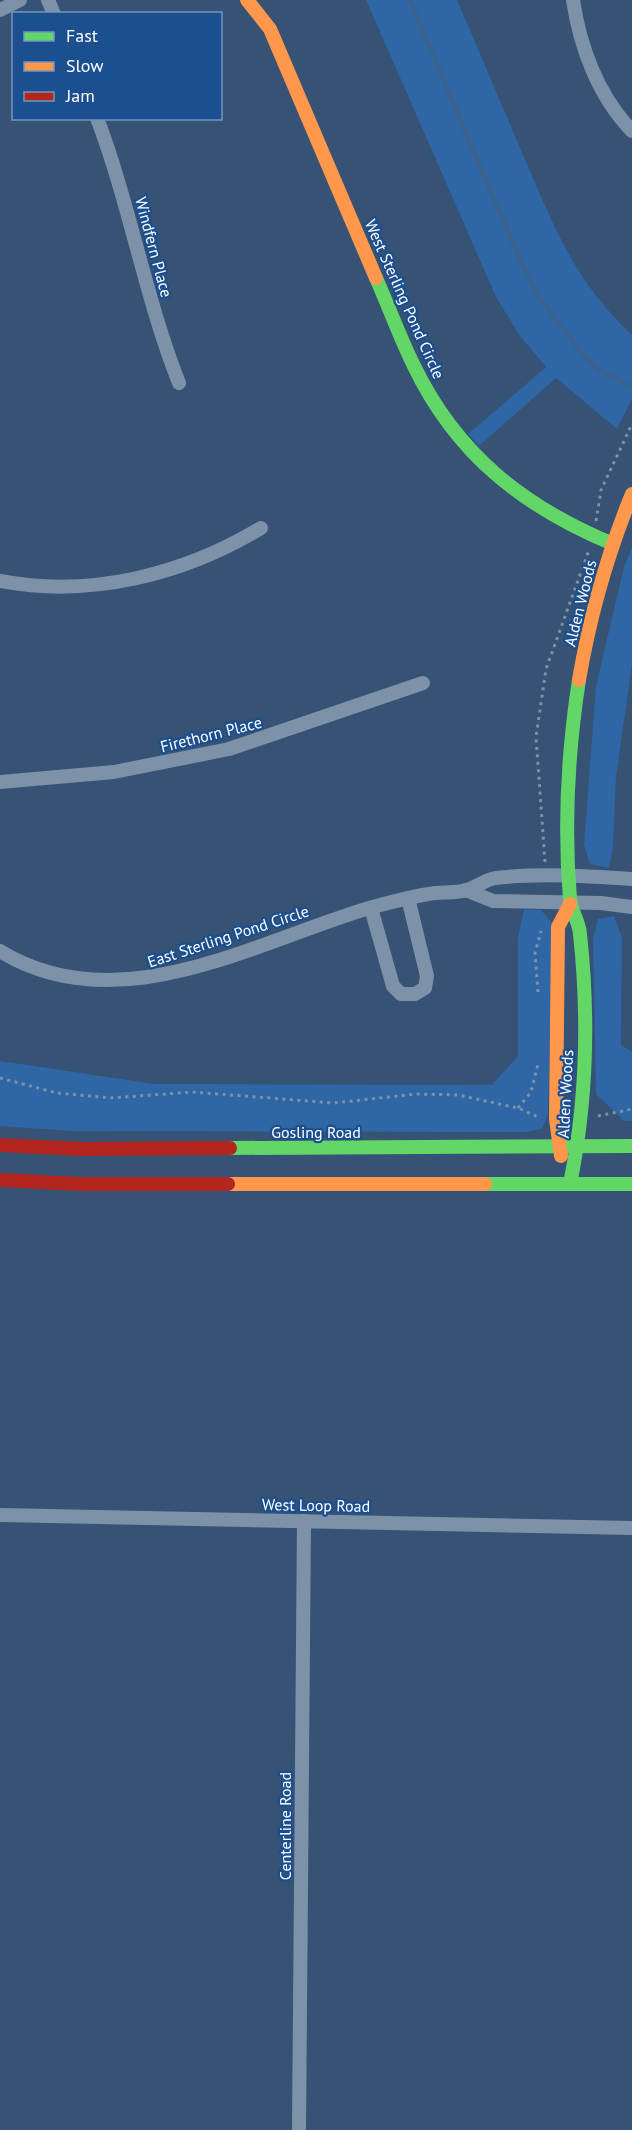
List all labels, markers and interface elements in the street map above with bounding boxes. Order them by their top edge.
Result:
legend [12,12,222,120]
text: Fast [66,24,98,47]
text: Slow [66,54,104,77]
text: Jam [65,84,95,107]
street label: Windfern Place [131,195,177,299]
street label: West Sterling Pond Circle [361,216,449,382]
street label: Alden Woods [560,557,600,648]
street label: Firethorn Place [158,712,264,756]
street label: East Sterling Pond Circle [145,900,311,972]
street label: Alden Woods [553,1049,577,1139]
street label: Gosling Road [271,1122,361,1142]
street label: West Loop Road [262,1494,370,1516]
street label: Centerline Road [275,1772,295,1880]

